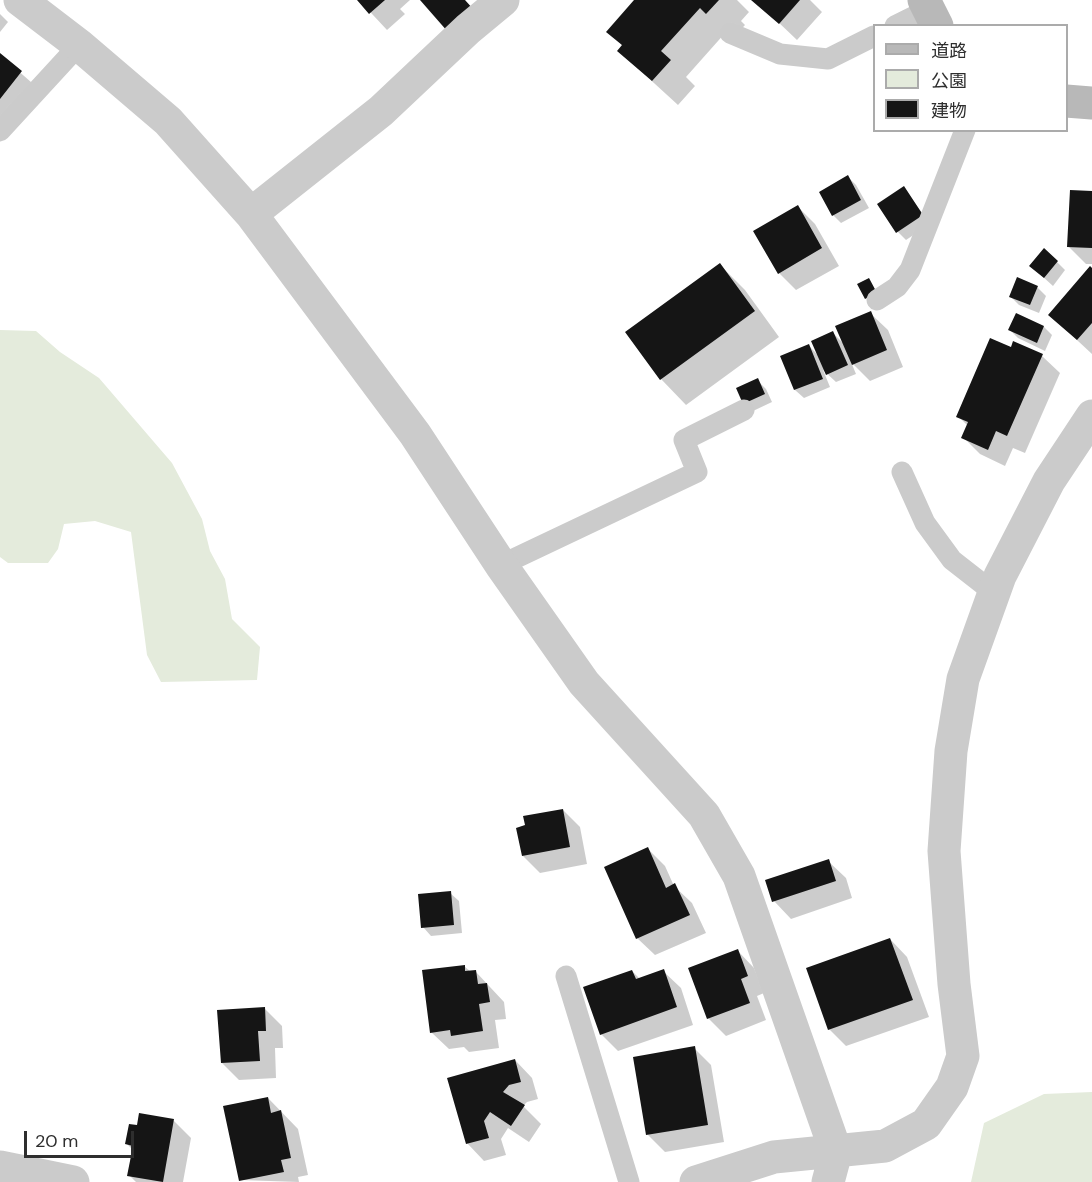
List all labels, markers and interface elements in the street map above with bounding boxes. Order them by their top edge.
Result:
legend [873,24,1068,132]
text: 道路 [931,39,967,63]
text: 公園 [931,69,967,93]
text: 建物 [931,99,967,123]
scale bar [27,1119,136,1157]
text: 20 m [35,1129,78,1153]

